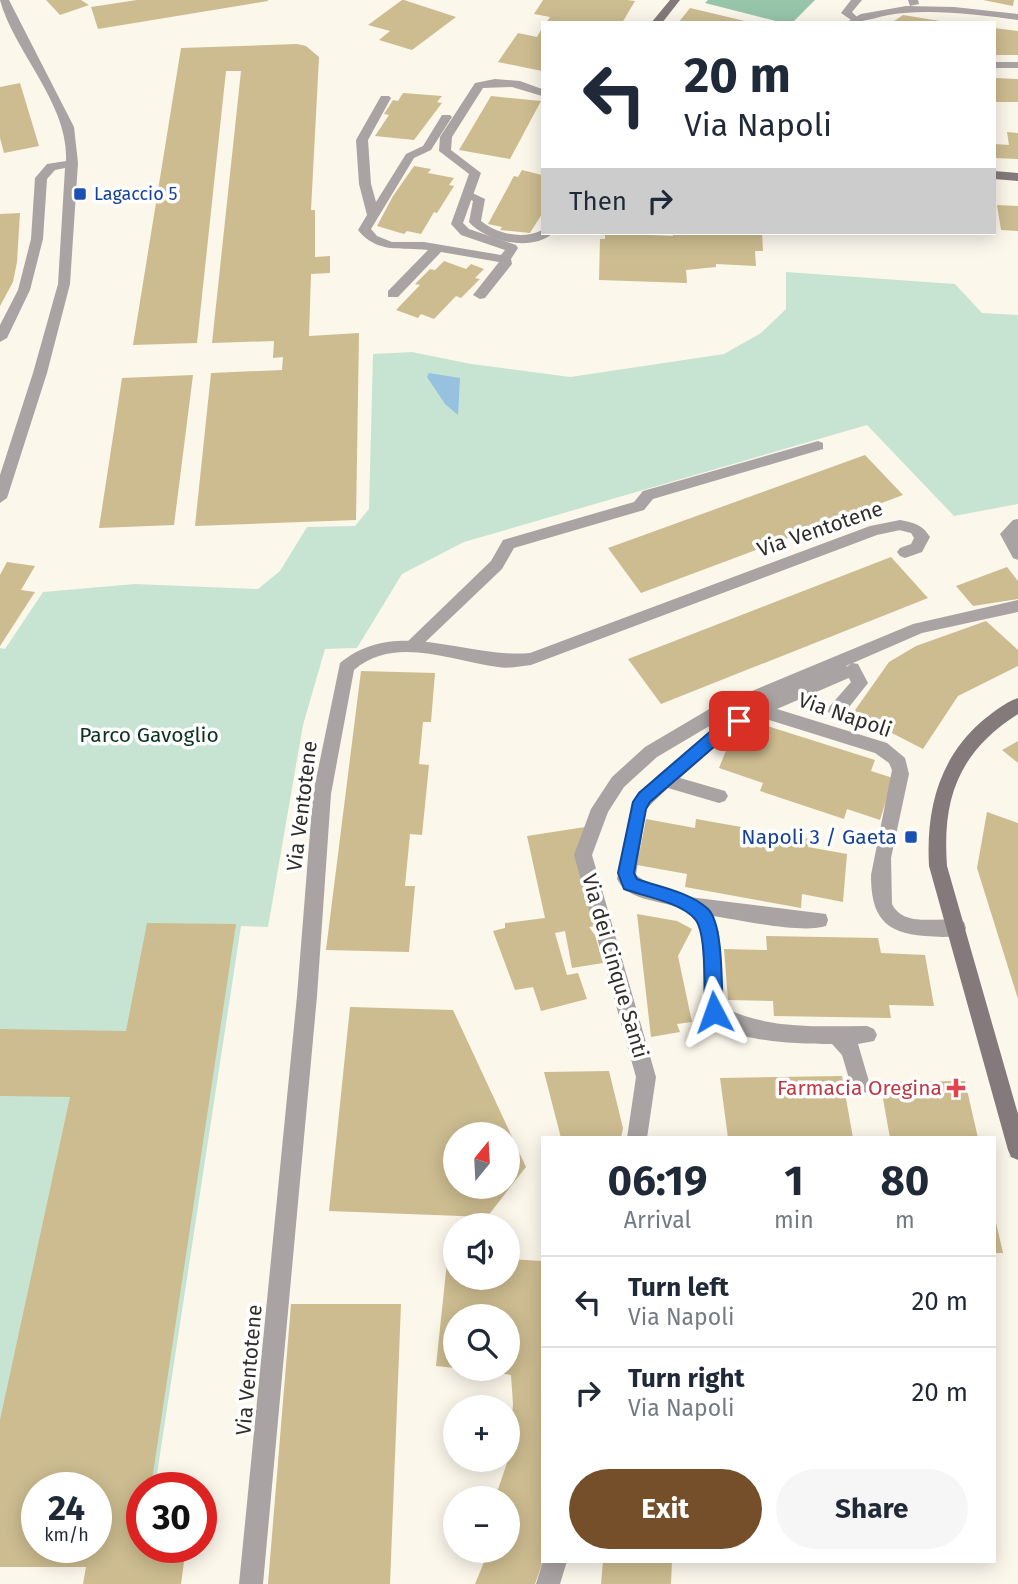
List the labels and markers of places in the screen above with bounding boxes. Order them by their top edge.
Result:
place label: Lagaccio 5 [94,183,177,205]
marker: Lagaccio 5 [72,186,88,202]
pin [709,691,769,751]
place label: Napoli 3 / Gaeta [741,824,897,850]
marker: Napoli 3 / Gaeta [903,829,919,845]
place label: Farmacia Oregina [777,1075,942,1101]
marker: Farmacia Oregina [948,1080,964,1096]

